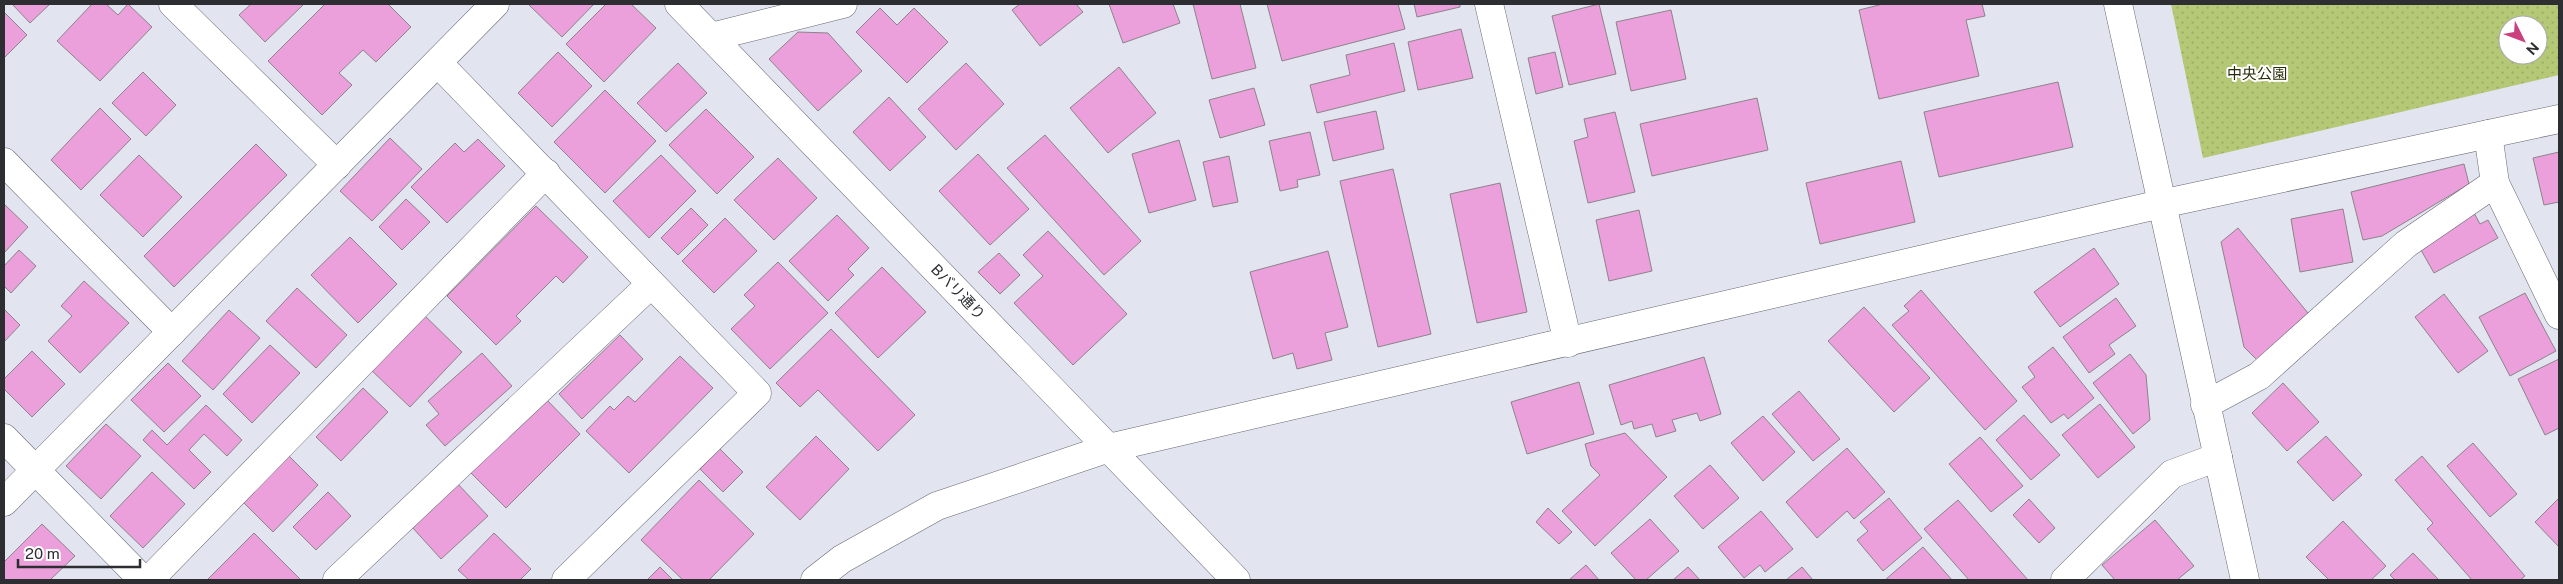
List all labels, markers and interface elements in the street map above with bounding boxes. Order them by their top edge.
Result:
north arrow [2498,15,2548,65]
text: N [2523,39,2542,58]
park label: 中央公園 [2227,65,2287,82]
street label: Bバリ通り [928,261,989,323]
scale bar [18,536,140,568]
text: 20 m [25,545,60,562]

